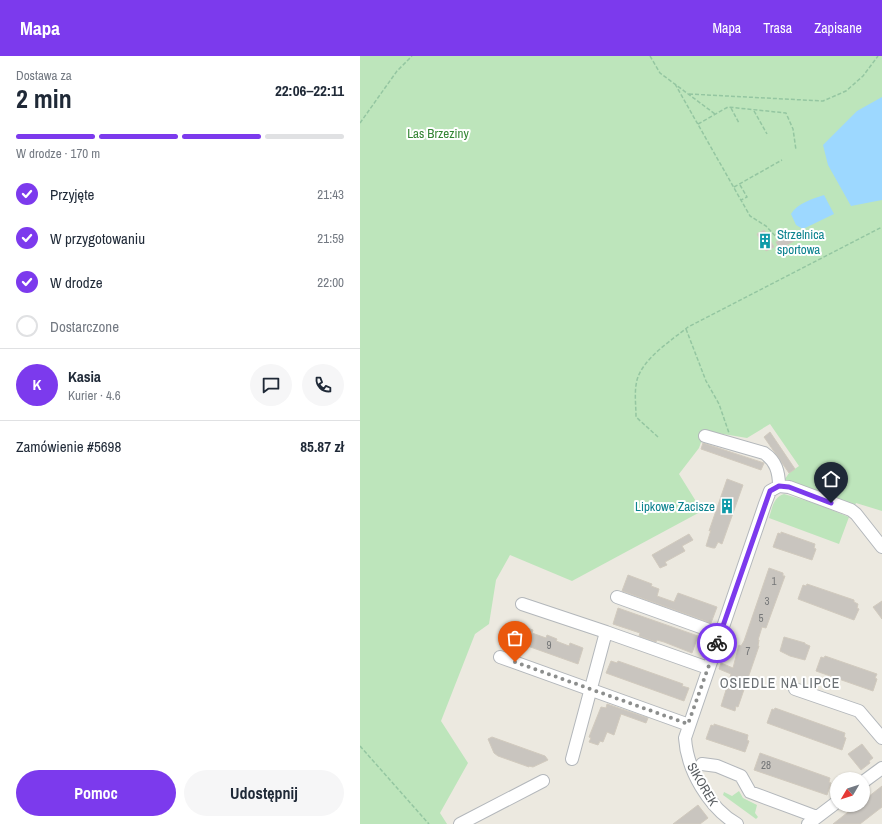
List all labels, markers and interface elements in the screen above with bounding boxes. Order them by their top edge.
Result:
text: Mapa [20,15,60,41]
text: Mapa [712,19,741,37]
text: Trasa [763,19,792,37]
text: Zapisane [814,19,862,37]
text: Dostawa za [16,67,72,84]
text: 22:06–22:11 [275,80,344,101]
text: 2 min [16,81,72,116]
park label: Las Brzeziny [407,125,469,142]
text: W drodze · 170 m [16,145,100,162]
icon: check [16,183,38,205]
text: Przyjęte [50,184,94,205]
text: 21:43 [317,186,344,203]
place label: Strzelnica sportowa [777,226,824,258]
icon: check [16,227,38,249]
text: W przygotowaniu [50,228,145,249]
text: 21:59 [317,230,344,247]
building icon: Strzelnica sportowa [756,232,774,250]
icon: check [16,271,38,293]
text: W drodze [50,272,103,293]
text: 22:00 [317,274,344,291]
text: Dostarczone [50,316,119,337]
button: chat [250,364,292,406]
button: phone [302,364,344,406]
text: Kasia [68,366,101,387]
text: K [33,374,41,395]
text: Kurier · 4.6 [68,387,121,404]
text: Zamówienie #5698 [16,436,121,457]
text: 85.87 zł [300,436,344,457]
pin [814,462,848,503]
icon: home [820,468,842,490]
building icon: Lipkowe Zacisze [718,497,736,515]
place label: Lipkowe Zacisze [635,498,715,515]
house number: 1 [771,574,777,588]
house number: 3 [764,594,770,608]
house number: 5 [758,611,764,625]
pin [498,621,532,662]
courier [697,623,737,663]
icon: bag [504,627,526,649]
icon: bike [706,632,728,654]
house number: 9 [546,638,552,652]
house number: 7 [745,644,751,658]
district label: OSIEDLE NA LIPCE [720,674,840,692]
house number: 28 [761,758,771,772]
street label: SIKOREK [683,759,722,809]
button: Pomoc [16,770,176,816]
button: Udostępnij [184,770,344,816]
north arrow [830,772,870,812]
map controls [830,772,870,812]

